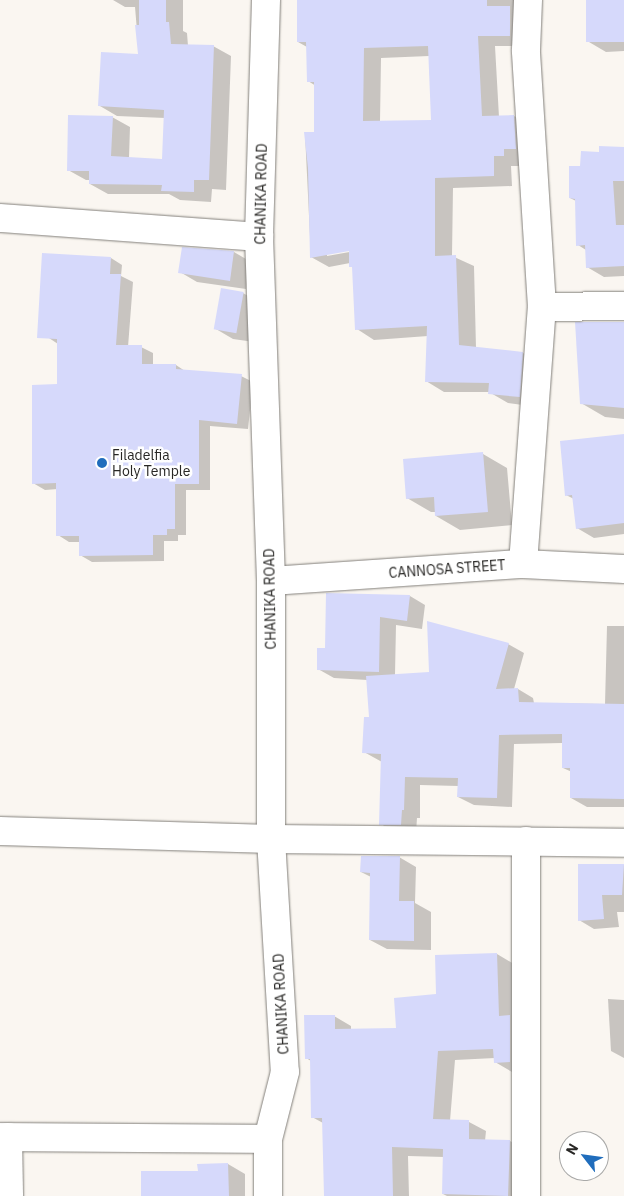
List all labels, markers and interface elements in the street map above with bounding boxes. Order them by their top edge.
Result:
street label: CHANIKA ROAD [252,143,270,245]
place label: Filadelfia Holy Temple [112,447,190,480]
marker: Filadelfia Holy Temple [96,457,108,469]
street label: CHANIKA ROAD [261,548,279,650]
street label: CANNOSA STREET [388,557,506,581]
street label: CHANIKA ROAD [270,953,292,1055]
north arrow [559,1131,609,1181]
text: N [562,1140,582,1158]

